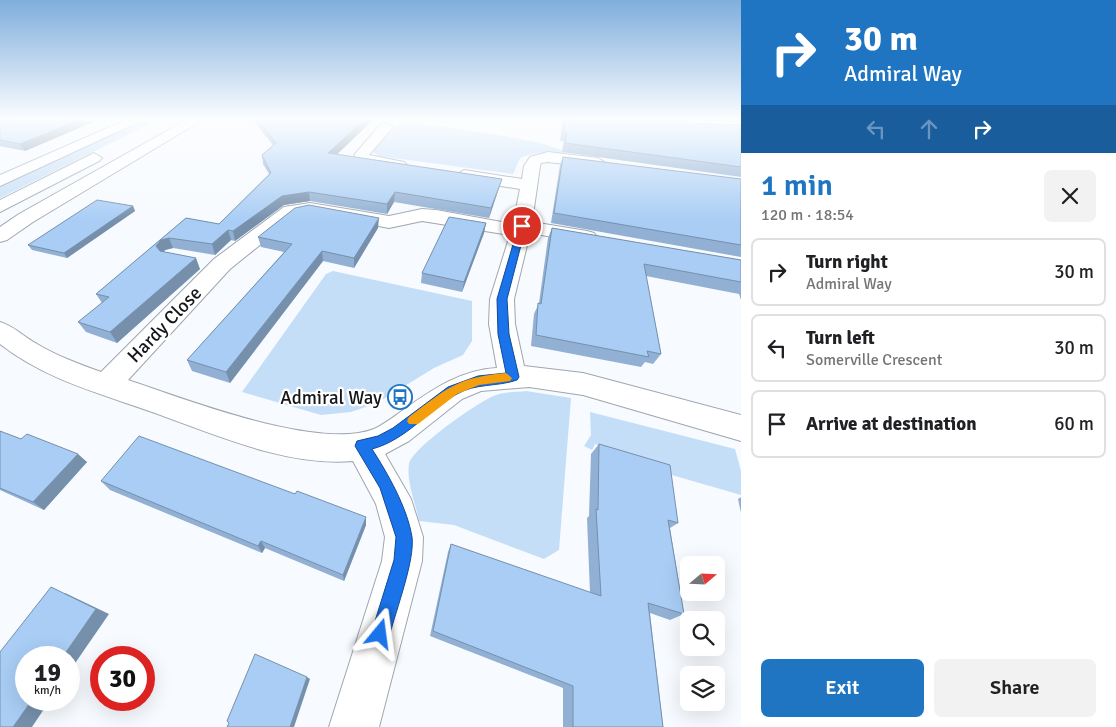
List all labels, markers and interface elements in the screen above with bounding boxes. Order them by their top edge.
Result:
text: 30 m [844,17,918,60]
icon: right [761,20,826,85]
text: Admiral Way [844,60,962,87]
icon: left [862,115,890,143]
icon: ahead [915,115,943,143]
icon: right [968,115,996,143]
text: 1 min [761,167,833,204]
button: close [1044,170,1096,222]
pin [501,205,543,247]
text: 120 m · 18:54 [761,205,854,225]
icon: arrive [508,212,536,240]
text: Turn right [806,250,888,274]
icon: right [763,258,791,286]
text: 30 m [1054,260,1094,284]
text: Admiral Way [806,274,892,294]
street label: Hardy Close [122,281,207,368]
text: Turn left [806,326,875,350]
icon: left [763,334,791,362]
text: 30 m [1054,336,1094,360]
text: Somerville Crescent [806,350,942,370]
bus stop icon: Admiral Way [387,384,413,410]
place label: Admiral Way [280,386,382,410]
icon: arrive [763,410,791,438]
text: Arrive at destination [806,412,977,436]
text: 60 m [1054,412,1094,436]
north arrow [680,556,725,601]
map controls [680,556,725,711]
position arrow [353,607,405,659]
button: search [680,611,725,656]
speed limit sign: 30 [90,646,155,711]
text: 19 [34,657,61,688]
button: Exit [761,659,924,717]
button: Share [934,659,1096,717]
button: layers [680,666,725,711]
text: km/h [34,683,61,698]

